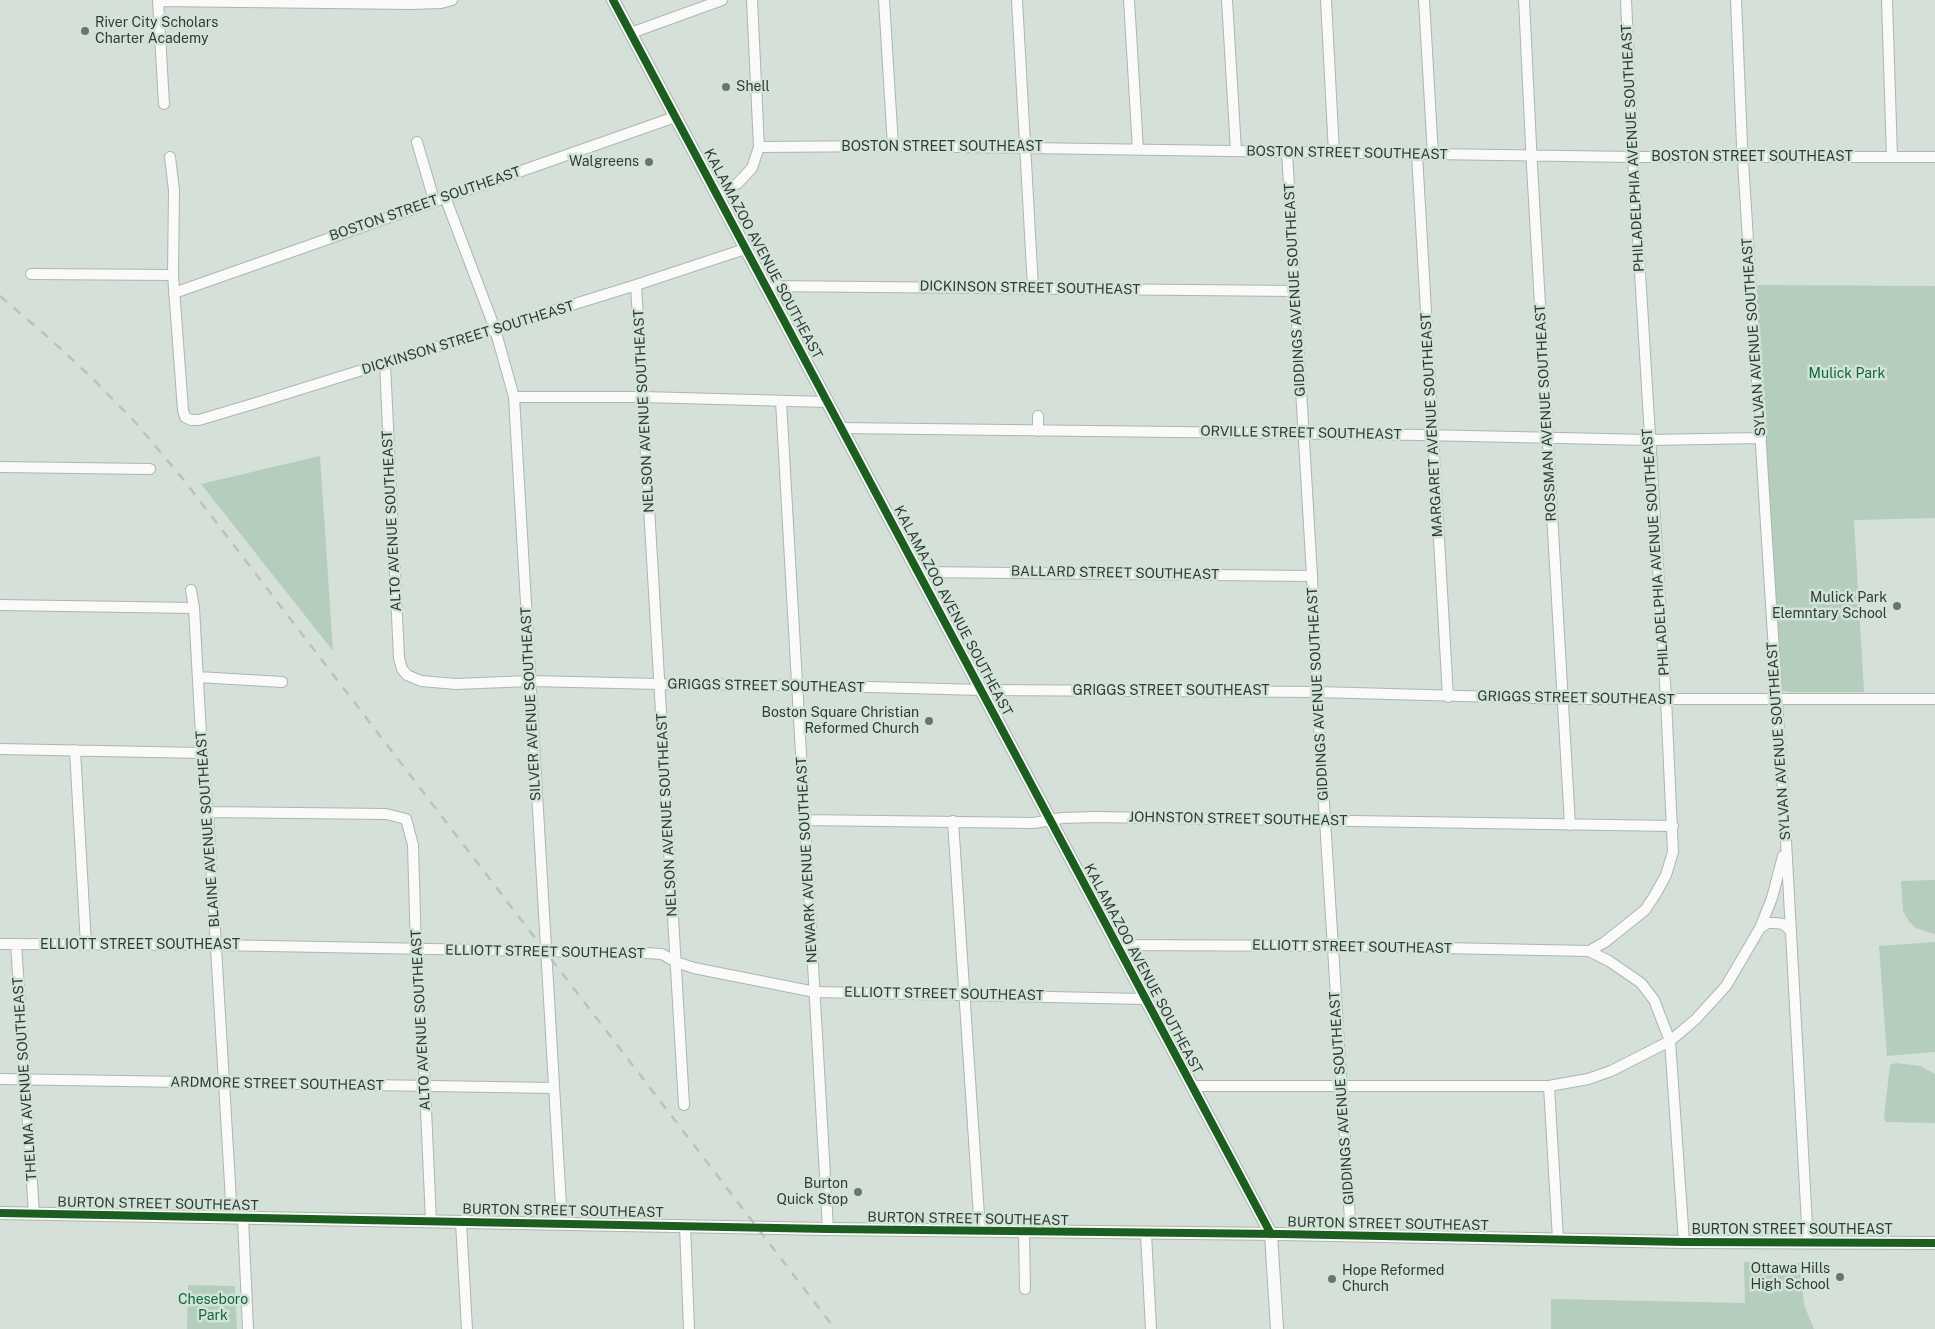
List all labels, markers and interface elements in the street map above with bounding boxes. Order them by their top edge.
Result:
place label: River City Scholars Charter Academy [95,15,218,48]
street label: PHILADELPHIA AVENUE SOUTHEAST [1618,24,1648,272]
marker: River City Scholars Charter Academy [79,25,91,37]
place label: Shell [736,79,770,95]
marker: Shell [720,81,732,93]
street label: BOSTON STREET SOUTHEAST [841,139,1043,155]
street label: BOSTON STREET SOUTHEAST [1246,143,1448,163]
street label: KALAMAZOO AVENUE SOUTHEAST [700,146,826,362]
street label: BOSTON STREET SOUTHEAST [1651,149,1853,165]
place label: Walgreens [569,154,639,170]
marker: Walgreens [643,156,655,168]
street label: BOSTON STREET SOUTHEAST [327,163,523,245]
street label: GIDDINGS AVENUE SOUTHEAST [1281,183,1309,397]
street label: SYLVAN AVENUE SOUTHEAST [1739,237,1769,437]
street label: DICKINSON STREET SOUTHEAST [919,278,1141,298]
street label: DICKINSON STREET SOUTHEAST [360,298,576,378]
street label: ROSSMAN AVENUE SOUTHEAST [1532,304,1560,522]
street label: NELSON AVENUE SOUTHEAST [630,309,658,513]
street label: MARGARET AVENUE SOUTHEAST [1418,312,1446,538]
park label: Mulick Park [1809,366,1885,382]
street label: ORVILLE STREET SOUTHEAST [1200,423,1402,443]
street label: PHILADELPHIA AVENUE SOUTHEAST [1639,428,1673,676]
street label: ALTO AVENUE SOUTHEAST [379,430,405,612]
street label: KALAMAZOO AVENUE SOUTHEAST [890,503,1016,719]
street label: BALLARD STREET SOUTHEAST [1011,563,1219,583]
street label: GIDDINGS AVENUE SOUTHEAST [1304,587,1332,801]
place label: Mulick Park Elemntary School [1772,590,1887,622]
marker: Mulick Park Elemntary School [1891,600,1903,612]
street label: SILVER AVENUE SOUTHEAST [518,607,544,801]
street label: SYLVAN AVENUE SOUTHEAST [1764,641,1794,841]
street label: GRIGGS STREET SOUTHEAST [667,676,865,696]
street label: GRIGGS STREET SOUTHEAST [1072,683,1270,699]
street label: GRIGGS STREET SOUTHEAST [1477,688,1675,708]
place label: Boston Square Christian Reformed Church [762,705,919,738]
street label: NELSON AVENUE SOUTHEAST [653,713,681,917]
marker: Boston Square Christian Reformed Church [923,715,935,727]
street label: BLAINE AVENUE SOUTHEAST [193,730,223,928]
street label: NEWARK AVENUE SOUTHEAST [793,757,821,963]
street label: JOHNSTON STREET SOUTHEAST [1128,809,1348,829]
street label: KALAMAZOO AVENUE SOUTHEAST [1080,861,1206,1077]
street label: ALTO AVENUE SOUTHEAST [408,929,434,1111]
street label: ELLIOTT STREET SOUTHEAST [40,937,240,953]
street label: ELLIOTT STREET SOUTHEAST [1252,937,1452,957]
street label: ELLIOTT STREET SOUTHEAST [445,942,645,962]
street label: THELMA AVENUE SOUTHEAST [9,976,41,1182]
street label: ELLIOTT STREET SOUTHEAST [844,984,1044,1004]
street label: GIDDINGS AVENUE SOUTHEAST [1326,991,1358,1205]
street label: ARDMORE STREET SOUTHEAST [170,1074,384,1094]
place label: Burton Quick Stop [776,1176,848,1208]
marker: Burton Quick Stop [852,1186,864,1198]
street label: BURTON STREET SOUTHEAST [57,1194,259,1214]
street label: BURTON STREET SOUTHEAST [462,1201,664,1221]
street label: BURTON STREET SOUTHEAST [867,1209,1069,1229]
street label: BURTON STREET SOUTHEAST [1287,1214,1489,1234]
street label: BURTON STREET SOUTHEAST [1691,1222,1893,1238]
place label: Ottawa Hills High School [1751,1261,1830,1294]
place label: Hope Reformed Church [1342,1263,1444,1295]
marker: Ottawa Hills High School [1834,1271,1846,1283]
marker: Hope Reformed Church [1326,1273,1338,1285]
park label: Cheseboro Park [178,1292,248,1324]

